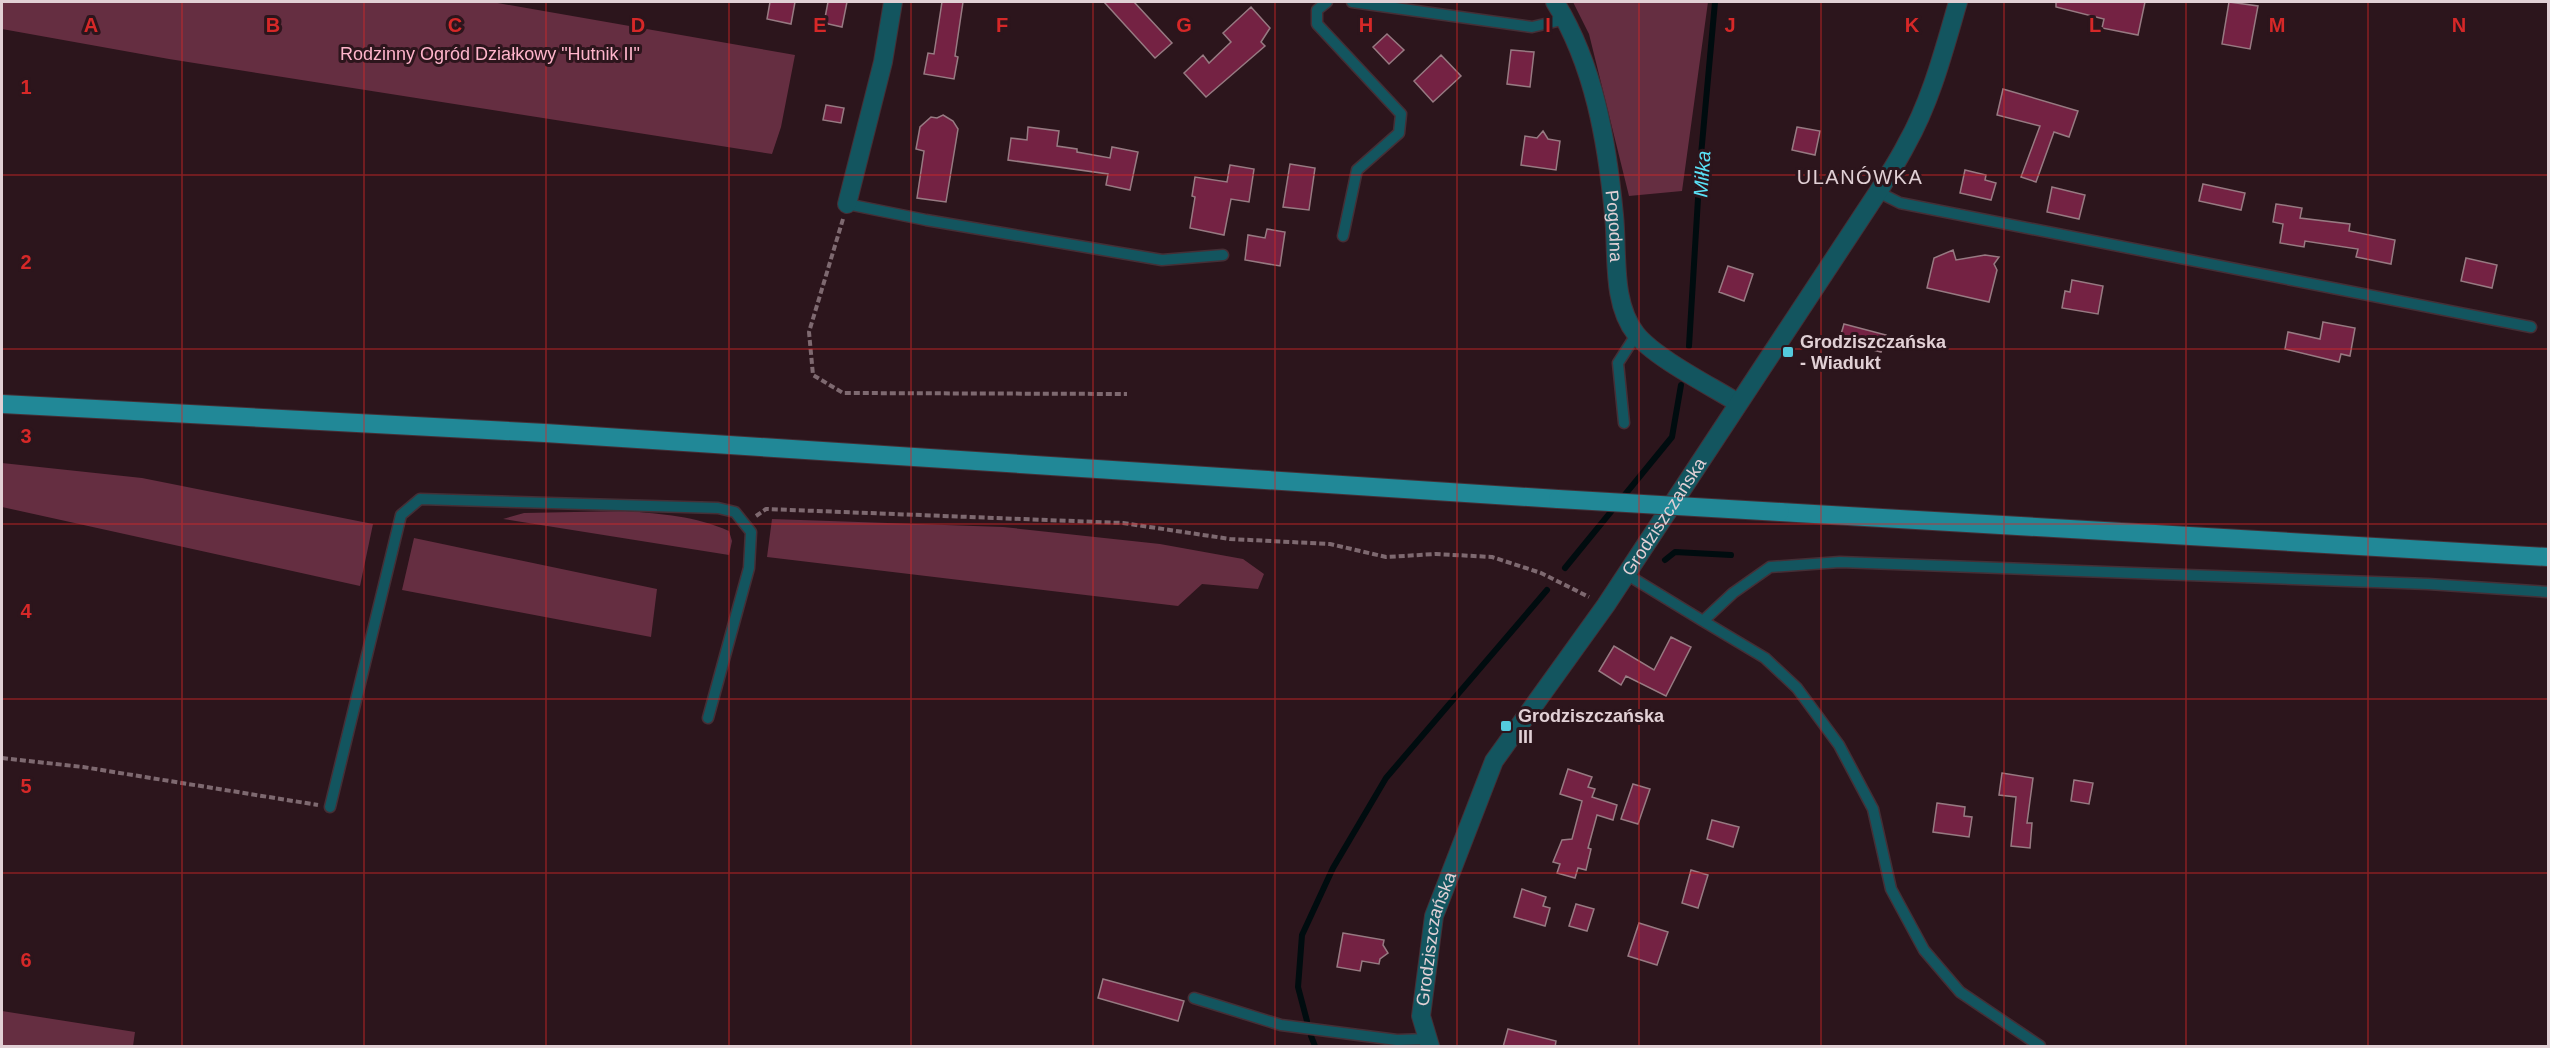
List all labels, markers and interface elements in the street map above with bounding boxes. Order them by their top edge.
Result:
text: A [84,14,98,36]
text: B [266,14,280,36]
text: C [448,14,462,36]
text: D [631,14,645,36]
text: E [813,14,827,36]
text: F [996,14,1008,36]
text: G [1176,14,1192,36]
text: H [1359,14,1373,36]
text: I [1545,14,1551,36]
text: J [1724,14,1736,36]
text: K [1905,14,1920,36]
text: L [2089,14,2101,36]
text: M [2269,14,2285,36]
text: N [2452,14,2466,36]
park label: Rodzinny Ogród Działkowy "Hutnik II" [340,44,640,64]
text: 1 [20,76,32,98]
water label: Miłka [1689,150,1715,198]
district label: ULANÓWKA [1797,166,1923,188]
street label: Pogodna [1601,189,1626,263]
text: 2 [20,251,32,273]
place label: Grodziszczańska - Wiadukt [1800,332,1947,373]
marker: Grodziszczańska - Wiadukt [1781,345,1795,359]
text: 3 [20,425,32,447]
street label: Grodziszczańska [1618,453,1711,580]
text: 4 [20,600,32,622]
place label: Grodziszczańska III [1518,706,1665,747]
marker: Grodziszczańska III [1499,719,1513,733]
text: 5 [20,775,32,797]
street label: Grodziszczańska [1412,868,1460,1007]
text: 6 [20,949,32,971]

